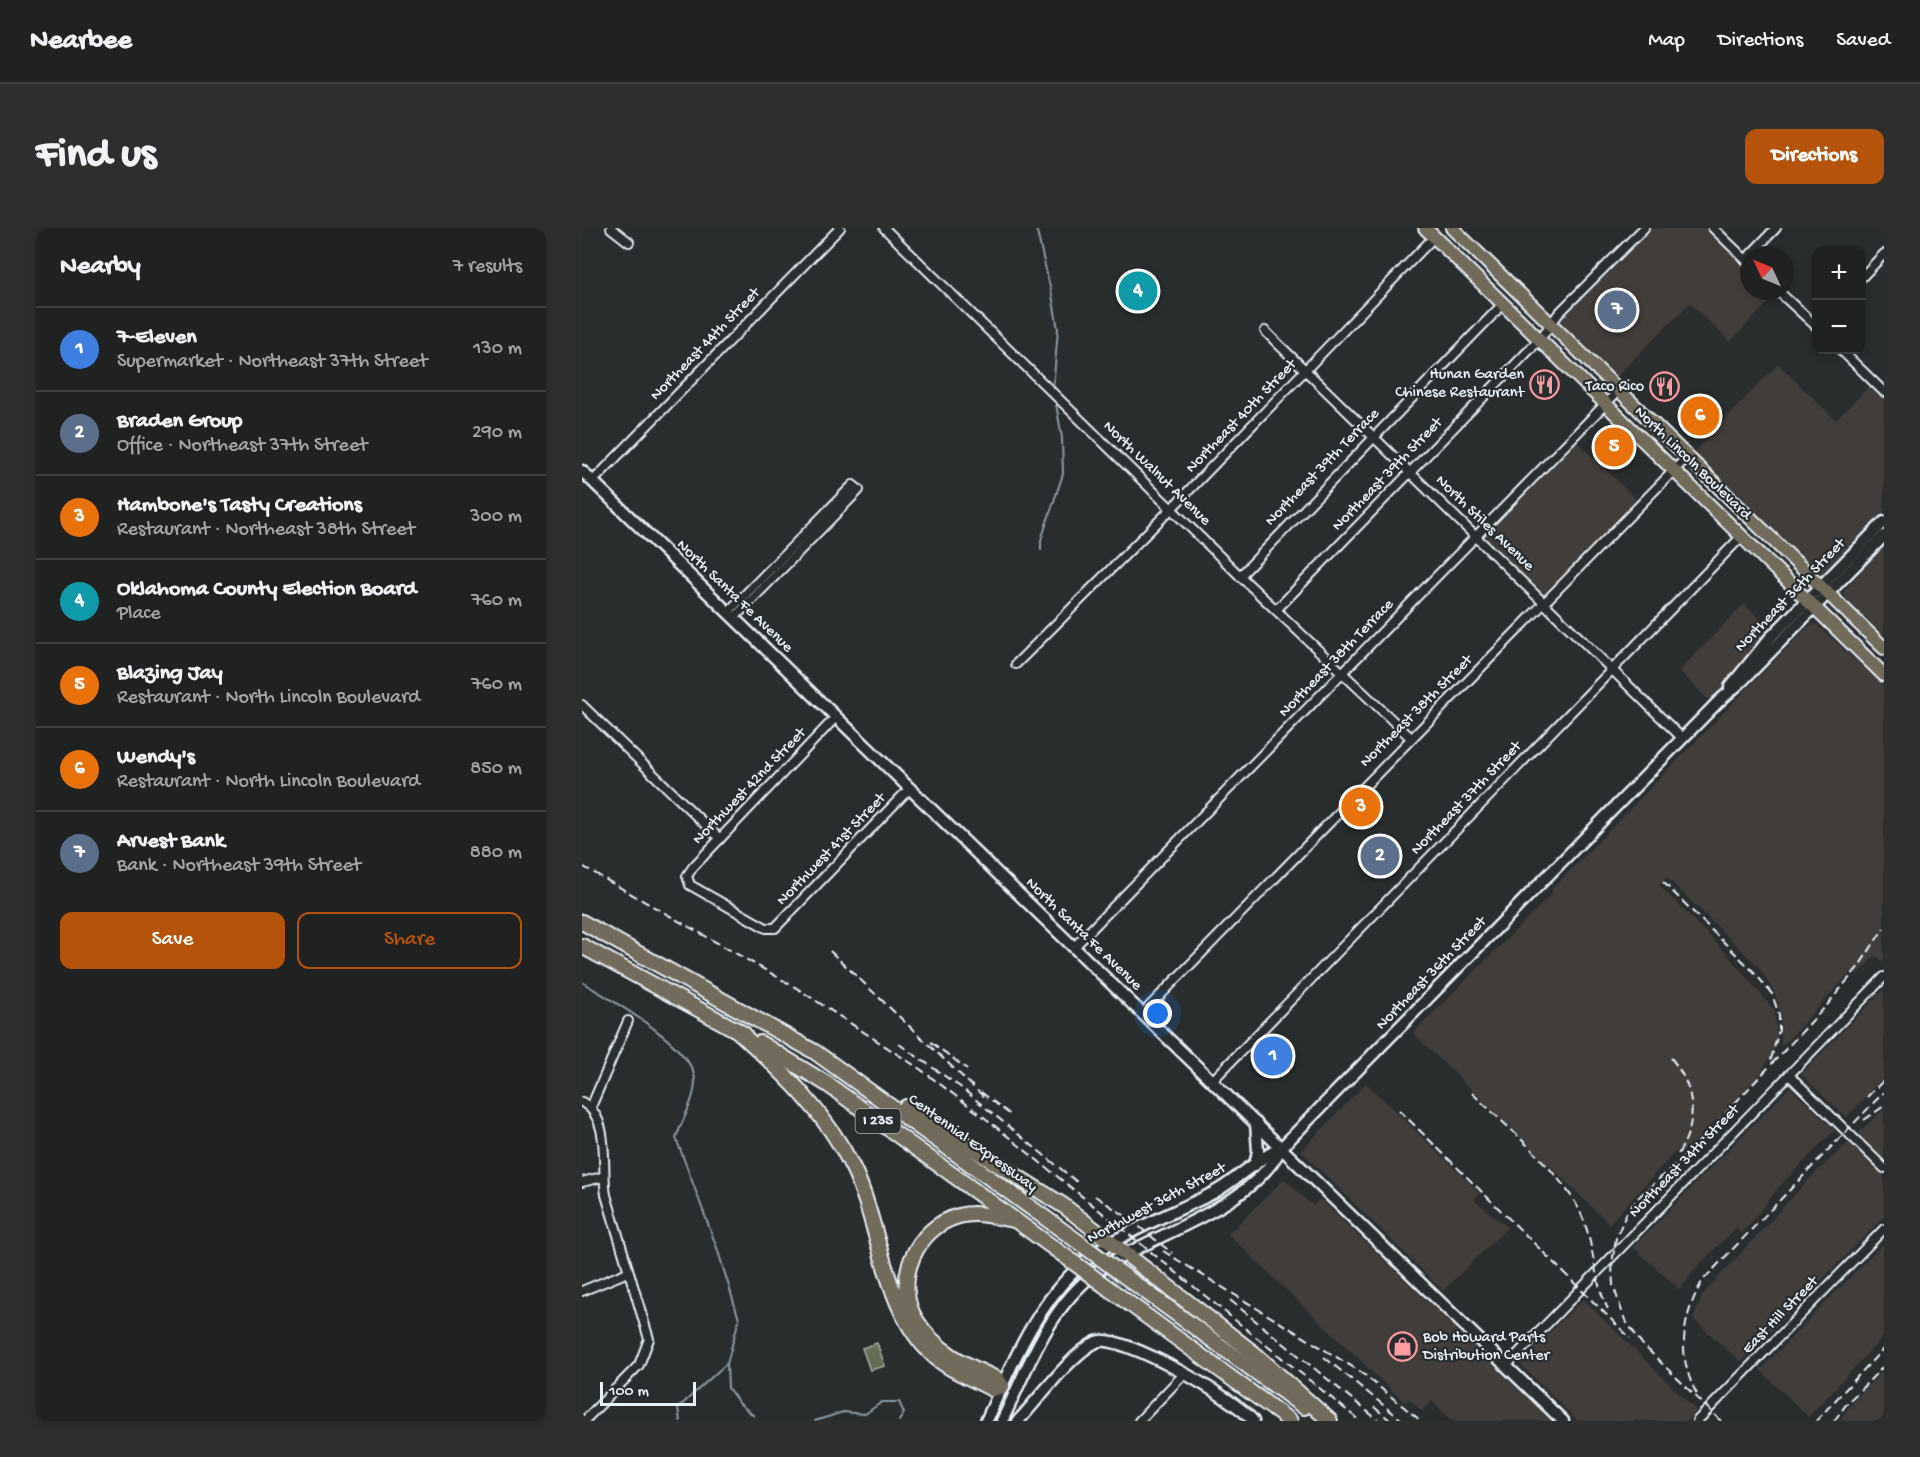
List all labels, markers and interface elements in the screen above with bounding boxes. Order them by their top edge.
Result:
text: Nearbee [30,25,132,58]
text: Map [1648,29,1685,54]
text: Directions [1718,29,1803,54]
text: Saved [1836,29,1890,54]
button: Directions [1745,129,1884,184]
text: Find us [36,132,156,181]
north arrow [1740,246,1794,300]
map controls [1812,246,1866,354]
button: + [1812,246,1866,300]
text: Nearby [60,252,141,283]
text: 7 results [453,256,522,279]
pin: 4 [1118,268,1158,314]
street label: Northeast 44th Street [647,284,766,405]
pin: 7 [1598,288,1636,332]
button: − [1812,300,1866,354]
text: 7-Eleven [117,325,197,351]
text: 1 [75,338,84,361]
text: 130 m [473,338,522,361]
text: Supermarket · Northeast 37th Street [117,351,427,374]
street label: Northeast 40th Street [1183,355,1302,478]
place label: Hunan Garden Chinese Restaurant [1395,366,1525,403]
restaurant icon: Hunan Garden Chinese Restaurant [1529,368,1561,400]
restaurant icon: Taco Rico [1649,371,1681,403]
place label: Taco Rico [1585,378,1644,397]
pin: 6 [1680,394,1720,438]
street label: North Lincoln Boulevard [1629,403,1756,526]
street label: Northeast 39th Terrace [1262,405,1385,531]
text: Braden Group [117,409,242,435]
street label: Northeast 39th Street [1329,413,1448,536]
street label: North Walnut Avenue [1098,418,1215,531]
text: 2 [75,422,84,445]
text: 290 m [472,422,522,445]
pin: 5 [1594,424,1634,470]
text: Office · Northeast 37th Street [117,435,367,458]
street label: North Stiles Avenue [1431,472,1538,577]
text: Hambone's Tasty Creations [117,493,362,519]
text: 3 [74,506,85,529]
text: 300 m [470,506,522,529]
text: Restaurant · Northeast 38th Street [117,519,415,542]
street label: Northeast 36th Street [1732,534,1851,657]
street label: North Santa Fe Avenue [672,536,797,658]
text: Oklahoma County Election Board [117,577,416,603]
text: 4 [75,590,84,613]
text: 760 m [471,590,522,613]
street label: Northeast 38th Terrace [1276,595,1399,722]
text: Place [117,603,161,626]
street label: Northeast 38th Street [1357,651,1478,772]
text: Blazing Jay [117,661,223,687]
text: 5 [74,674,85,697]
text: 760 m [471,674,522,697]
text: Restaurant · North Lincoln Boulevard [117,687,420,710]
street label: Northwest 42nd Street [689,724,812,849]
street label: Northeast 37th Street [1408,737,1527,860]
text: Wendy's [117,745,195,771]
text: 6 [74,758,85,781]
text: 850 m [470,758,522,781]
text: Restaurant · North Lincoln Boulevard [117,771,420,794]
pin: 3 [1342,784,1380,830]
street label: Northwest 41st Street [773,789,892,910]
text: Arvest Bank [117,829,225,855]
pin: 2 [1360,834,1400,878]
text: 7 [74,842,85,865]
text: 880 m [470,842,522,865]
text: Bank · Northeast 39th Street [117,855,361,878]
street label: North Santa Fe Avenue [1021,874,1146,996]
button: Save [60,912,285,969]
button: Share [297,912,522,969]
street label: Northeast 36th Street [1373,912,1492,1035]
your location [1143,999,1172,1028]
pin: 1 [1254,1034,1292,1078]
street label: Centennial Expressway [904,1091,1041,1197]
street label: Northeast 34th Street [1626,1100,1745,1223]
road number: I 235 [856,1109,900,1133]
street label: Northwest 36th Street [1084,1159,1231,1249]
street label: East Hill Street [1739,1272,1824,1359]
place label: Bob Howard Parts Distribution Center [1422,1329,1550,1366]
shop icon: Bob Howard Parts Distribution Center [1386,1331,1418,1363]
scale bar [600,1379,696,1406]
text: 100 m [609,1383,649,1402]

